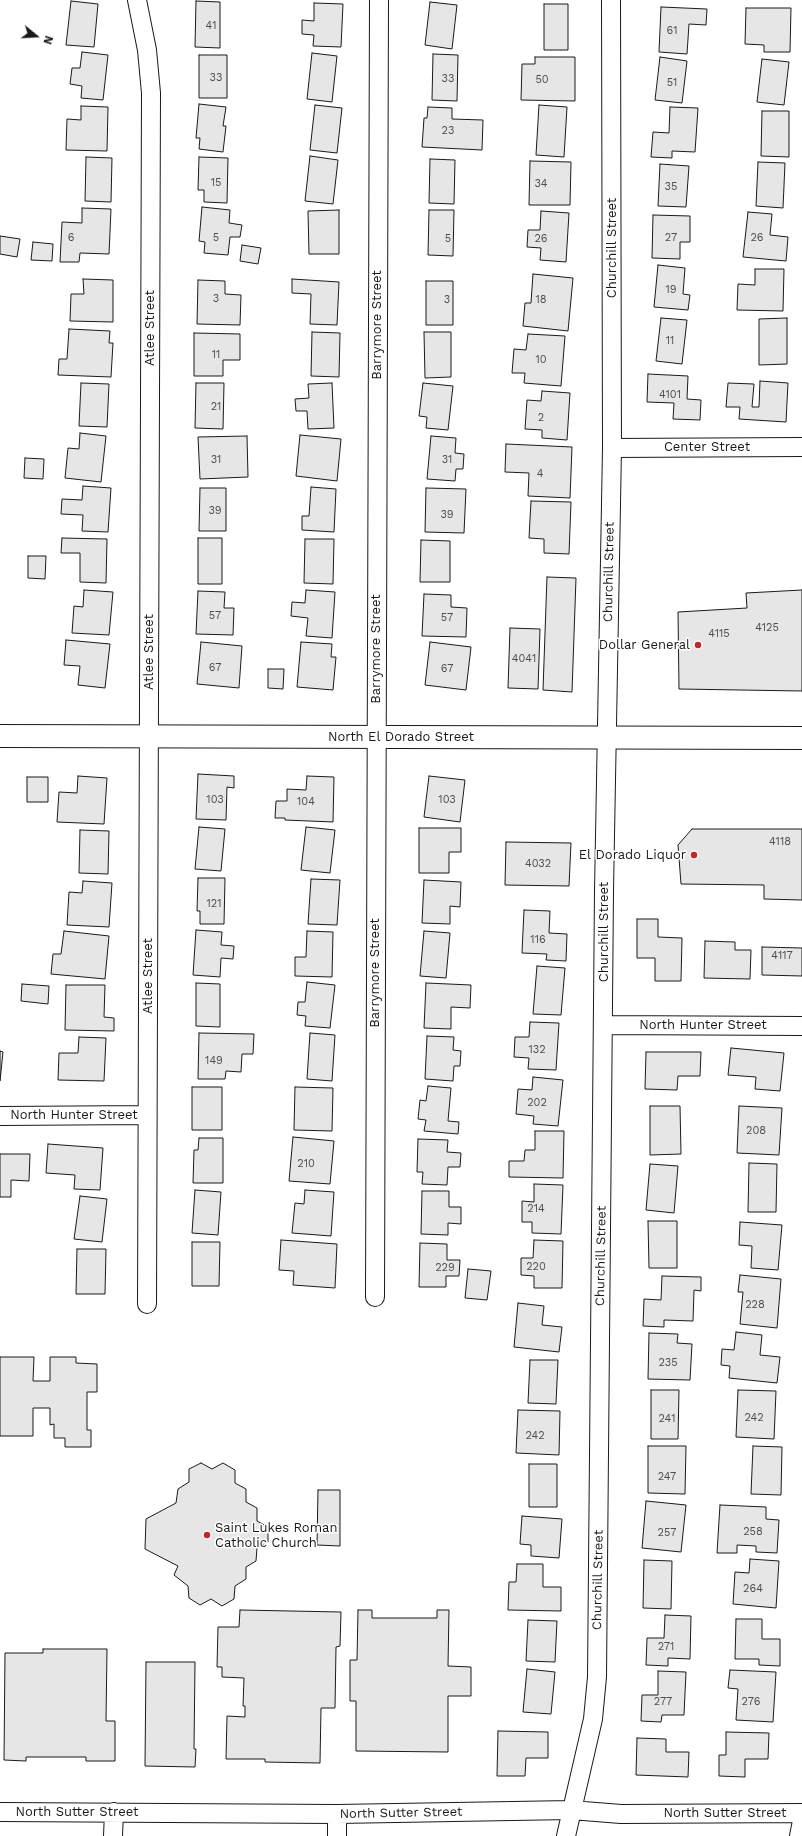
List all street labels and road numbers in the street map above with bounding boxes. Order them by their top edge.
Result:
street label: Churchill Street [604,198,620,298]
street label: Barrymore Street [369,270,385,380]
street label: Atlee Street [142,290,158,366]
street label: Center Street [664,439,750,455]
street label: Churchill Street [600,522,618,622]
street label: Barrymore Street [368,594,384,704]
street label: Atlee Street [141,614,157,690]
street label: North El Dorado Street [328,729,474,745]
street label: Churchill Street [596,882,612,982]
street label: Barrymore Street [367,918,383,1028]
street label: Atlee Street [140,938,156,1014]
street label: North Hunter Street [639,1017,767,1033]
street label: North Hunter Street [10,1107,138,1123]
street label: Churchill Street [592,1206,610,1306]
street label: Churchill Street [589,1530,607,1630]
street label: North Sutter Street [16,1804,138,1820]
street label: North Sutter Street [339,1804,463,1822]
street label: North Sutter Street [664,1805,786,1821]

